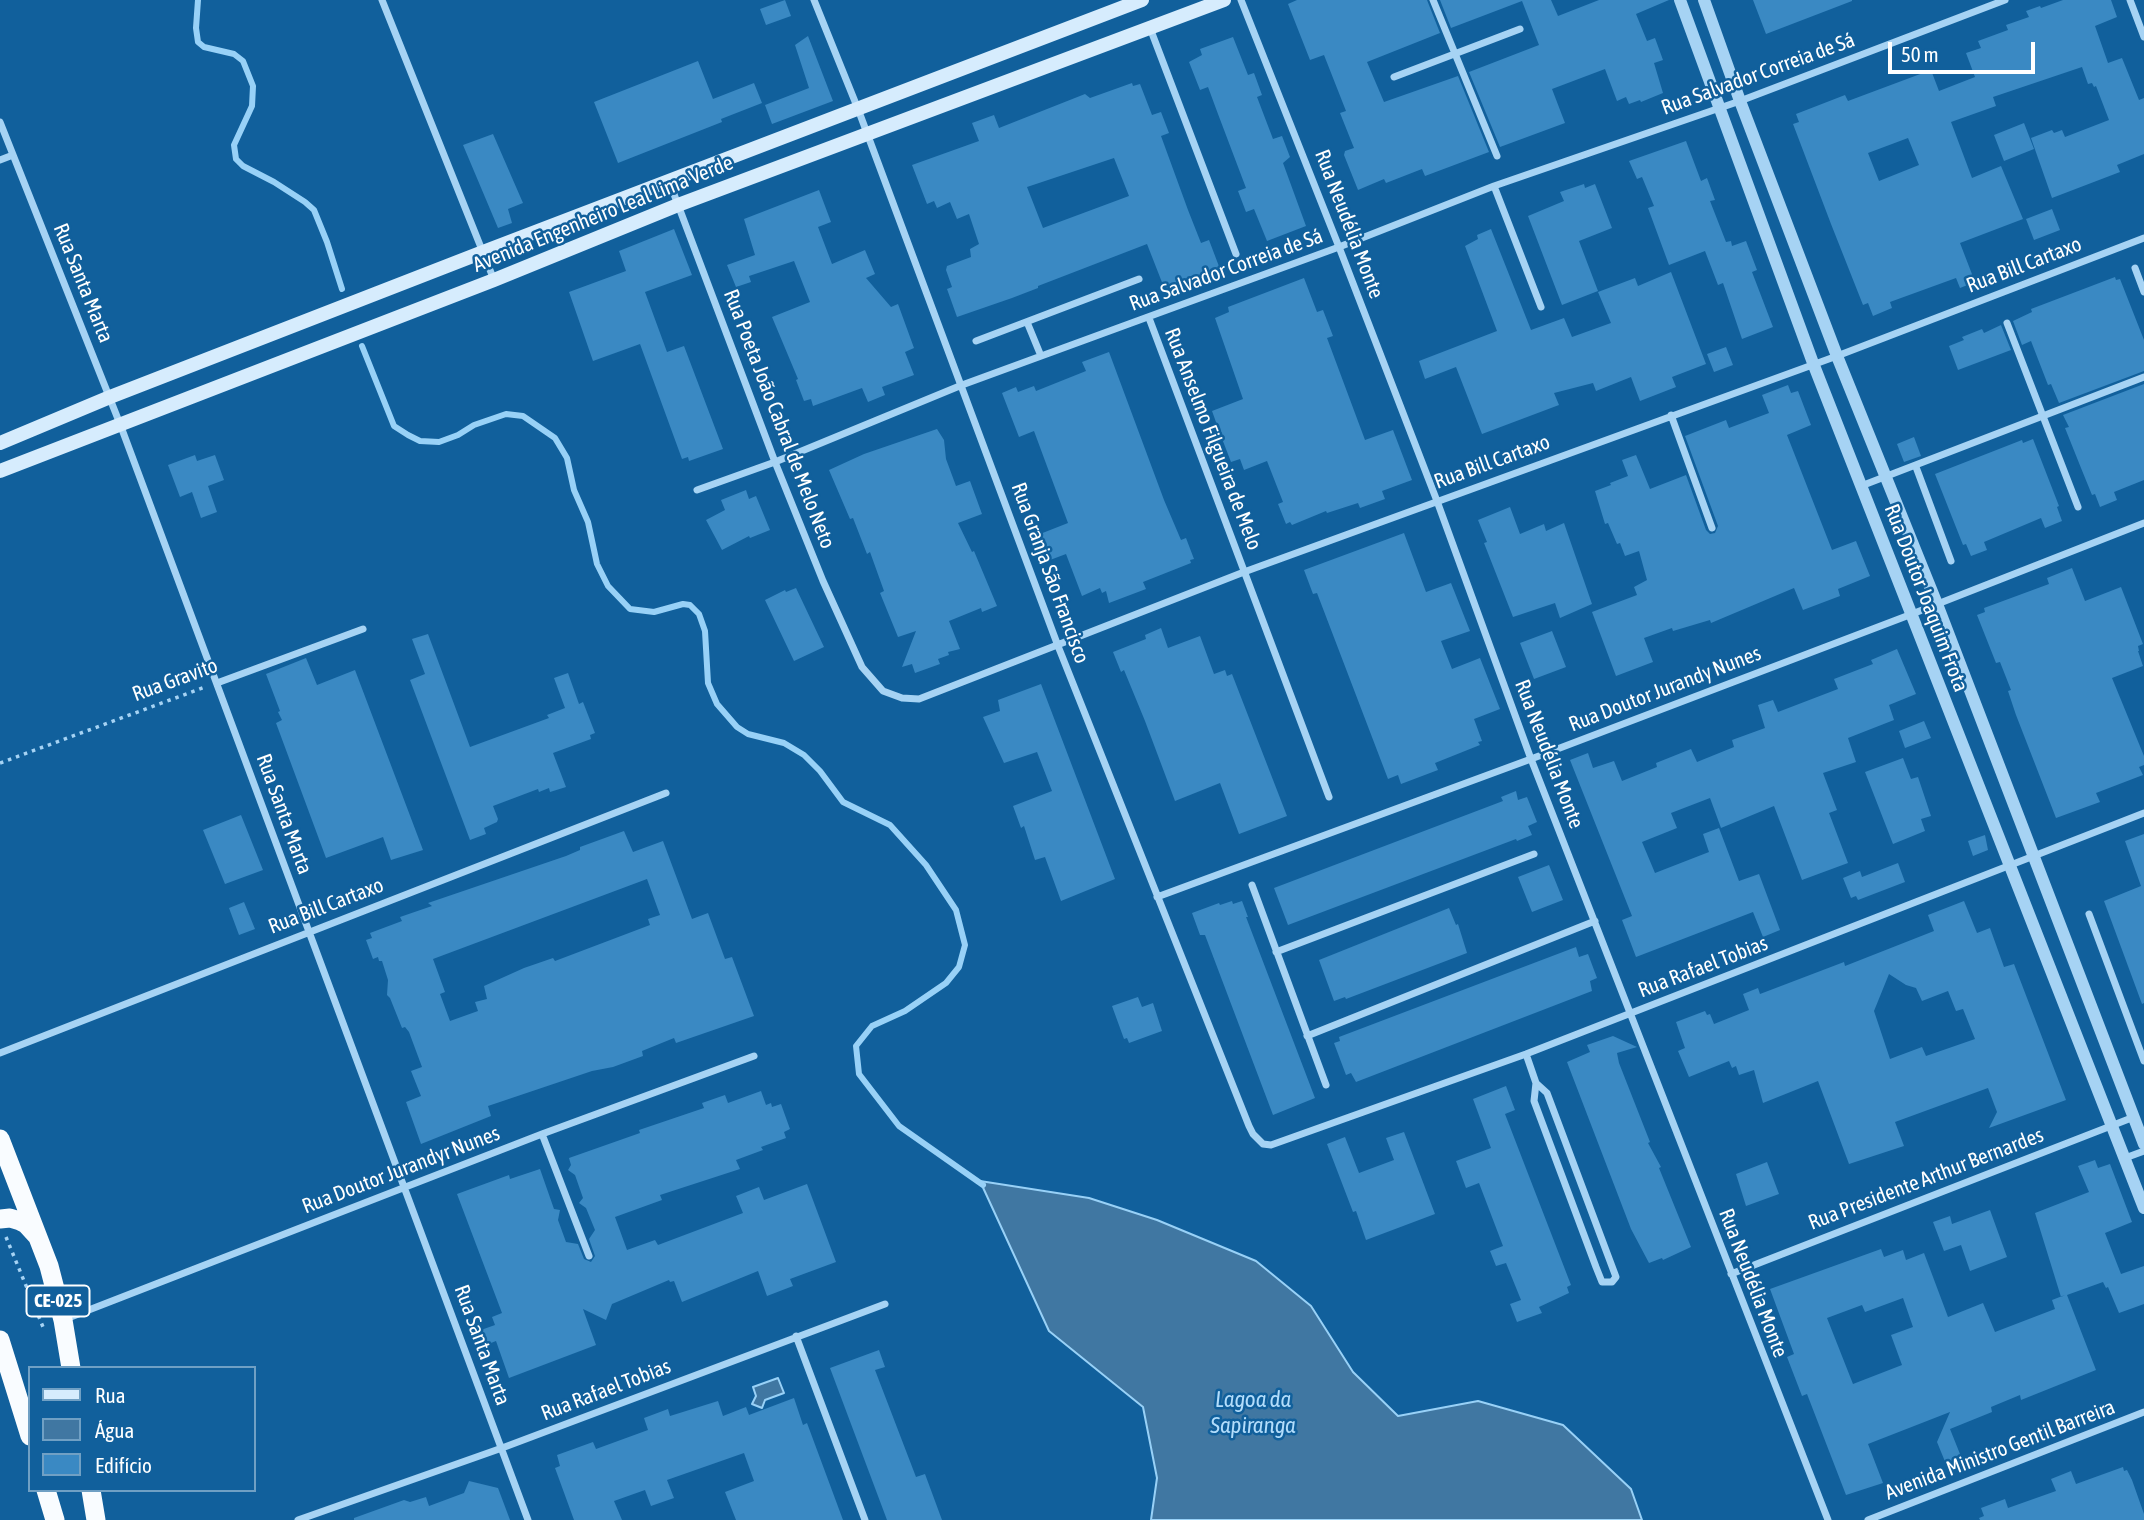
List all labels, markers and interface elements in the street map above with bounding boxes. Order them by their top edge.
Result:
street label: Rua Salvador Correia de Sá [1658,27,1858,121]
scale bar [1892,28,2039,72]
text: 50 m [1901,42,1939,66]
street label: Rua Neudélia Monte [1309,146,1389,302]
street label: Avenida Engenheiro Leal Lima Verde [469,150,737,278]
street label: Rua Santa Marta [48,220,118,346]
street label: Rua Salvador Correia de Sá [1126,223,1326,317]
street label: Rua Bill Cartaxo [1963,232,2085,298]
street label: Rua Poeta João Cabral de Melo Neto [718,286,840,552]
street label: Rua Anselmo Filgueira de Melo [1159,324,1267,554]
street label: Rua Bill Cartaxo [1431,429,1553,495]
street label: Rua Granja São Francisco [1006,479,1094,667]
street label: Rua Doutor Joaquim Frota [1879,501,1973,695]
street label: Rua Doutor Jurandy Nunes [1565,641,1765,737]
street label: Rua Gravito [129,653,221,707]
street label: Rua Neudélia Monte [1509,676,1589,832]
street label: Rua Santa Marta [251,750,317,878]
street label: Rua Bill Cartaxo [265,873,387,939]
street label: Rua Rafael Tobias [1635,931,1771,1003]
street label: Rua Doutor Jurandyr Nunes [299,1121,503,1219]
street label: Rua Presidente Arthur Bernardes [1805,1122,2047,1236]
street label: Rua Neudélia Monte [1713,1205,1793,1361]
street label: Rua Santa Marta [449,1281,515,1409]
road number: CE-025 [27,1286,90,1316]
street label: Rua Rafael Tobias [538,1354,674,1426]
legend [28,1366,256,1492]
text: Rua [95,1383,125,1407]
water label: Lagoa da Sapiranga [1210,1386,1296,1440]
street label: Avenida Ministro Gentil Barreira [1881,1394,2119,1506]
text: Água [95,1418,134,1442]
text: Edifício [95,1453,152,1477]

